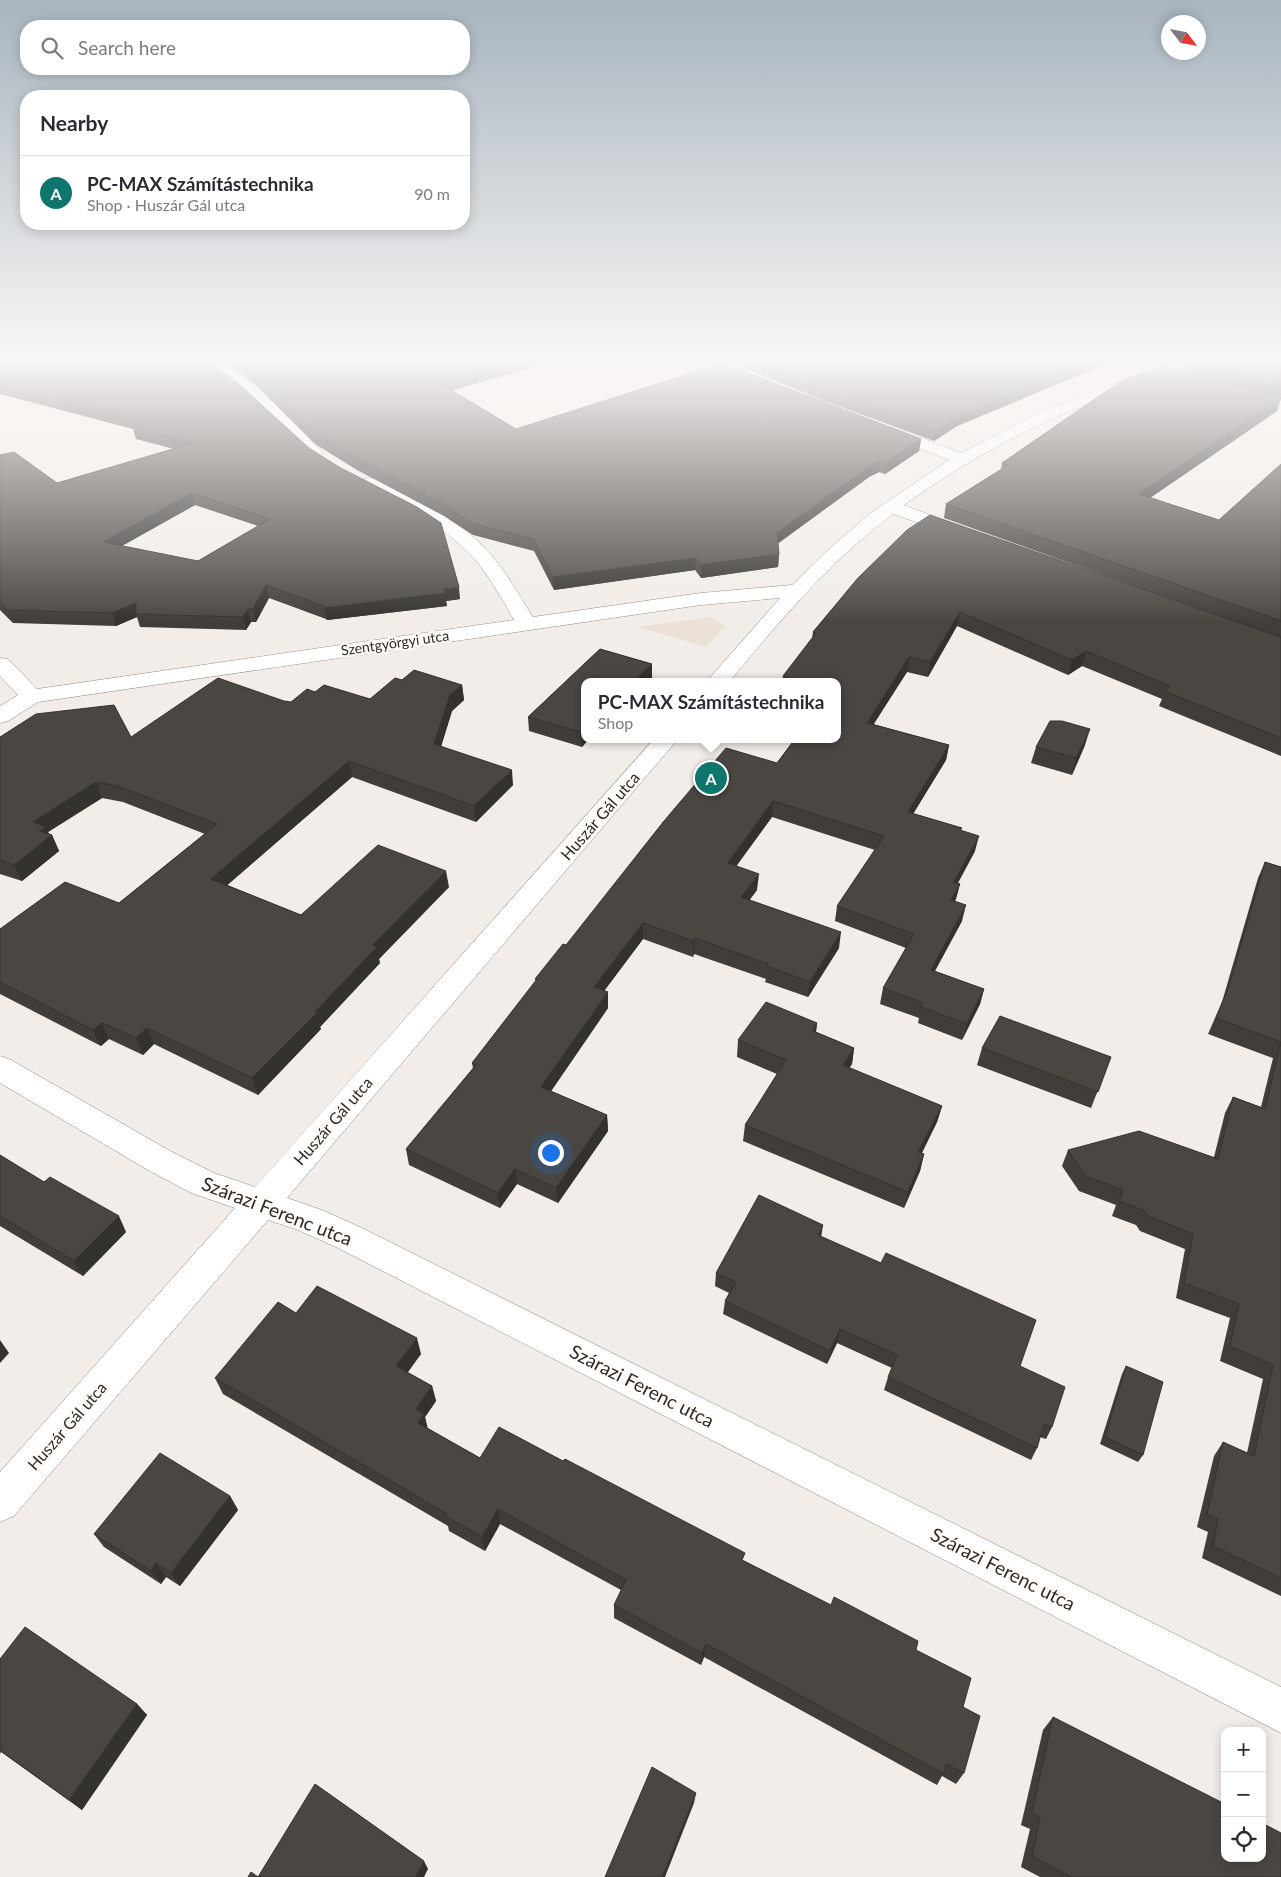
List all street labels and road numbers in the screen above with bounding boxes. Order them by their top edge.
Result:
street label: Szentgyörgyi utca [340,627,450,658]
street label: Huszár Gál utca [556,768,643,864]
street label: Huszár Gál utca [289,1073,376,1169]
street label: Szárazi Ferenc utca [199,1171,356,1250]
street label: Szárazi Ferenc utca [566,1339,718,1432]
street label: Huszár Gál utca [23,1378,110,1474]
street label: Szárazi Ferenc utca [927,1522,1079,1615]

